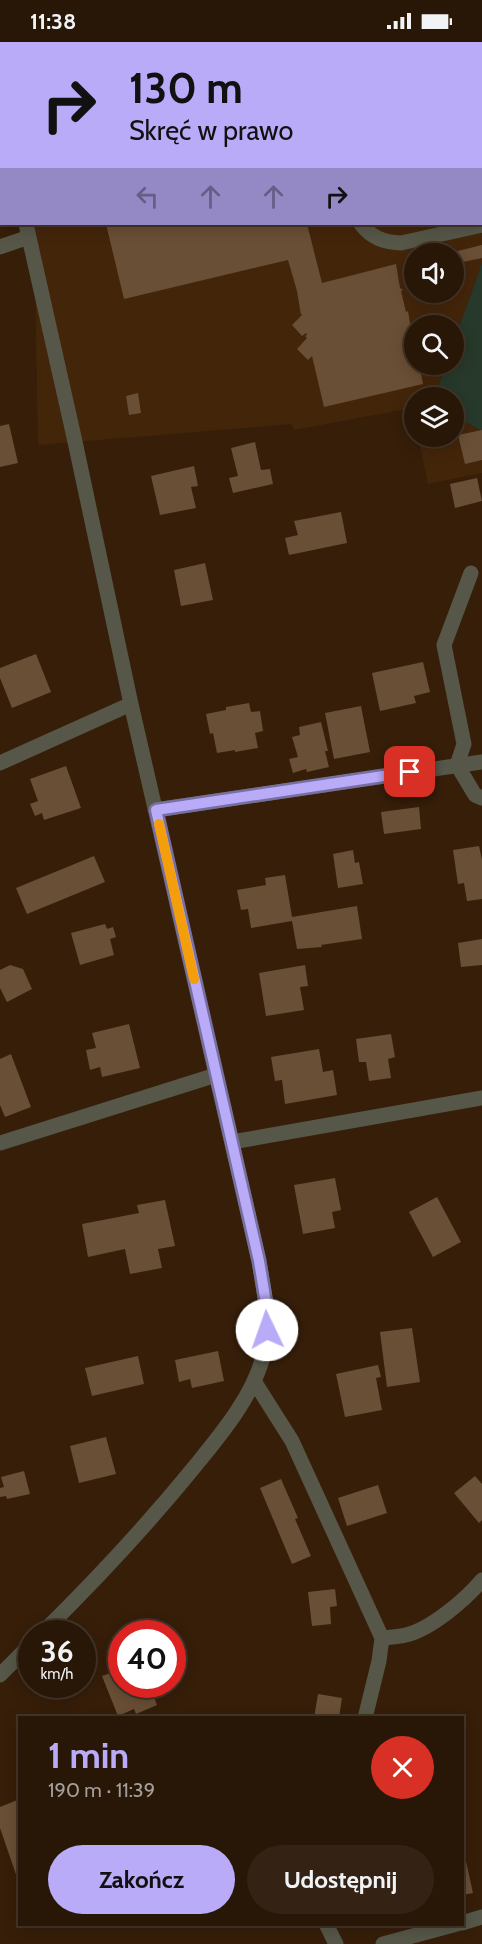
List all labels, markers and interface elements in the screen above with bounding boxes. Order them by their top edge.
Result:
text: 11:38 [30,8,76,35]
text: 130 m [129,62,243,114]
icon: right [30,66,108,144]
text: Skręć w prawo [129,114,293,147]
icon: left [131,180,164,213]
icon: ahead [194,180,227,213]
icon: ahead [257,180,290,213]
icon: right [320,180,353,213]
map controls [404,243,464,447]
button: sound [404,243,464,303]
button: search [404,315,464,375]
button: layers [404,387,464,447]
pin [384,746,435,797]
icon: arrive [393,755,426,788]
position arrow [235,1298,299,1362]
speed limit sign: 40 [108,1620,186,1698]
text: 36 [40,1633,74,1670]
text: km/h [41,1665,73,1683]
text: 1 min [48,1733,129,1777]
button: close [371,1736,434,1799]
text: 190 m · 11:39 [48,1778,155,1802]
button: Zakończ [48,1845,235,1914]
button: Udostępnij [247,1845,434,1914]

